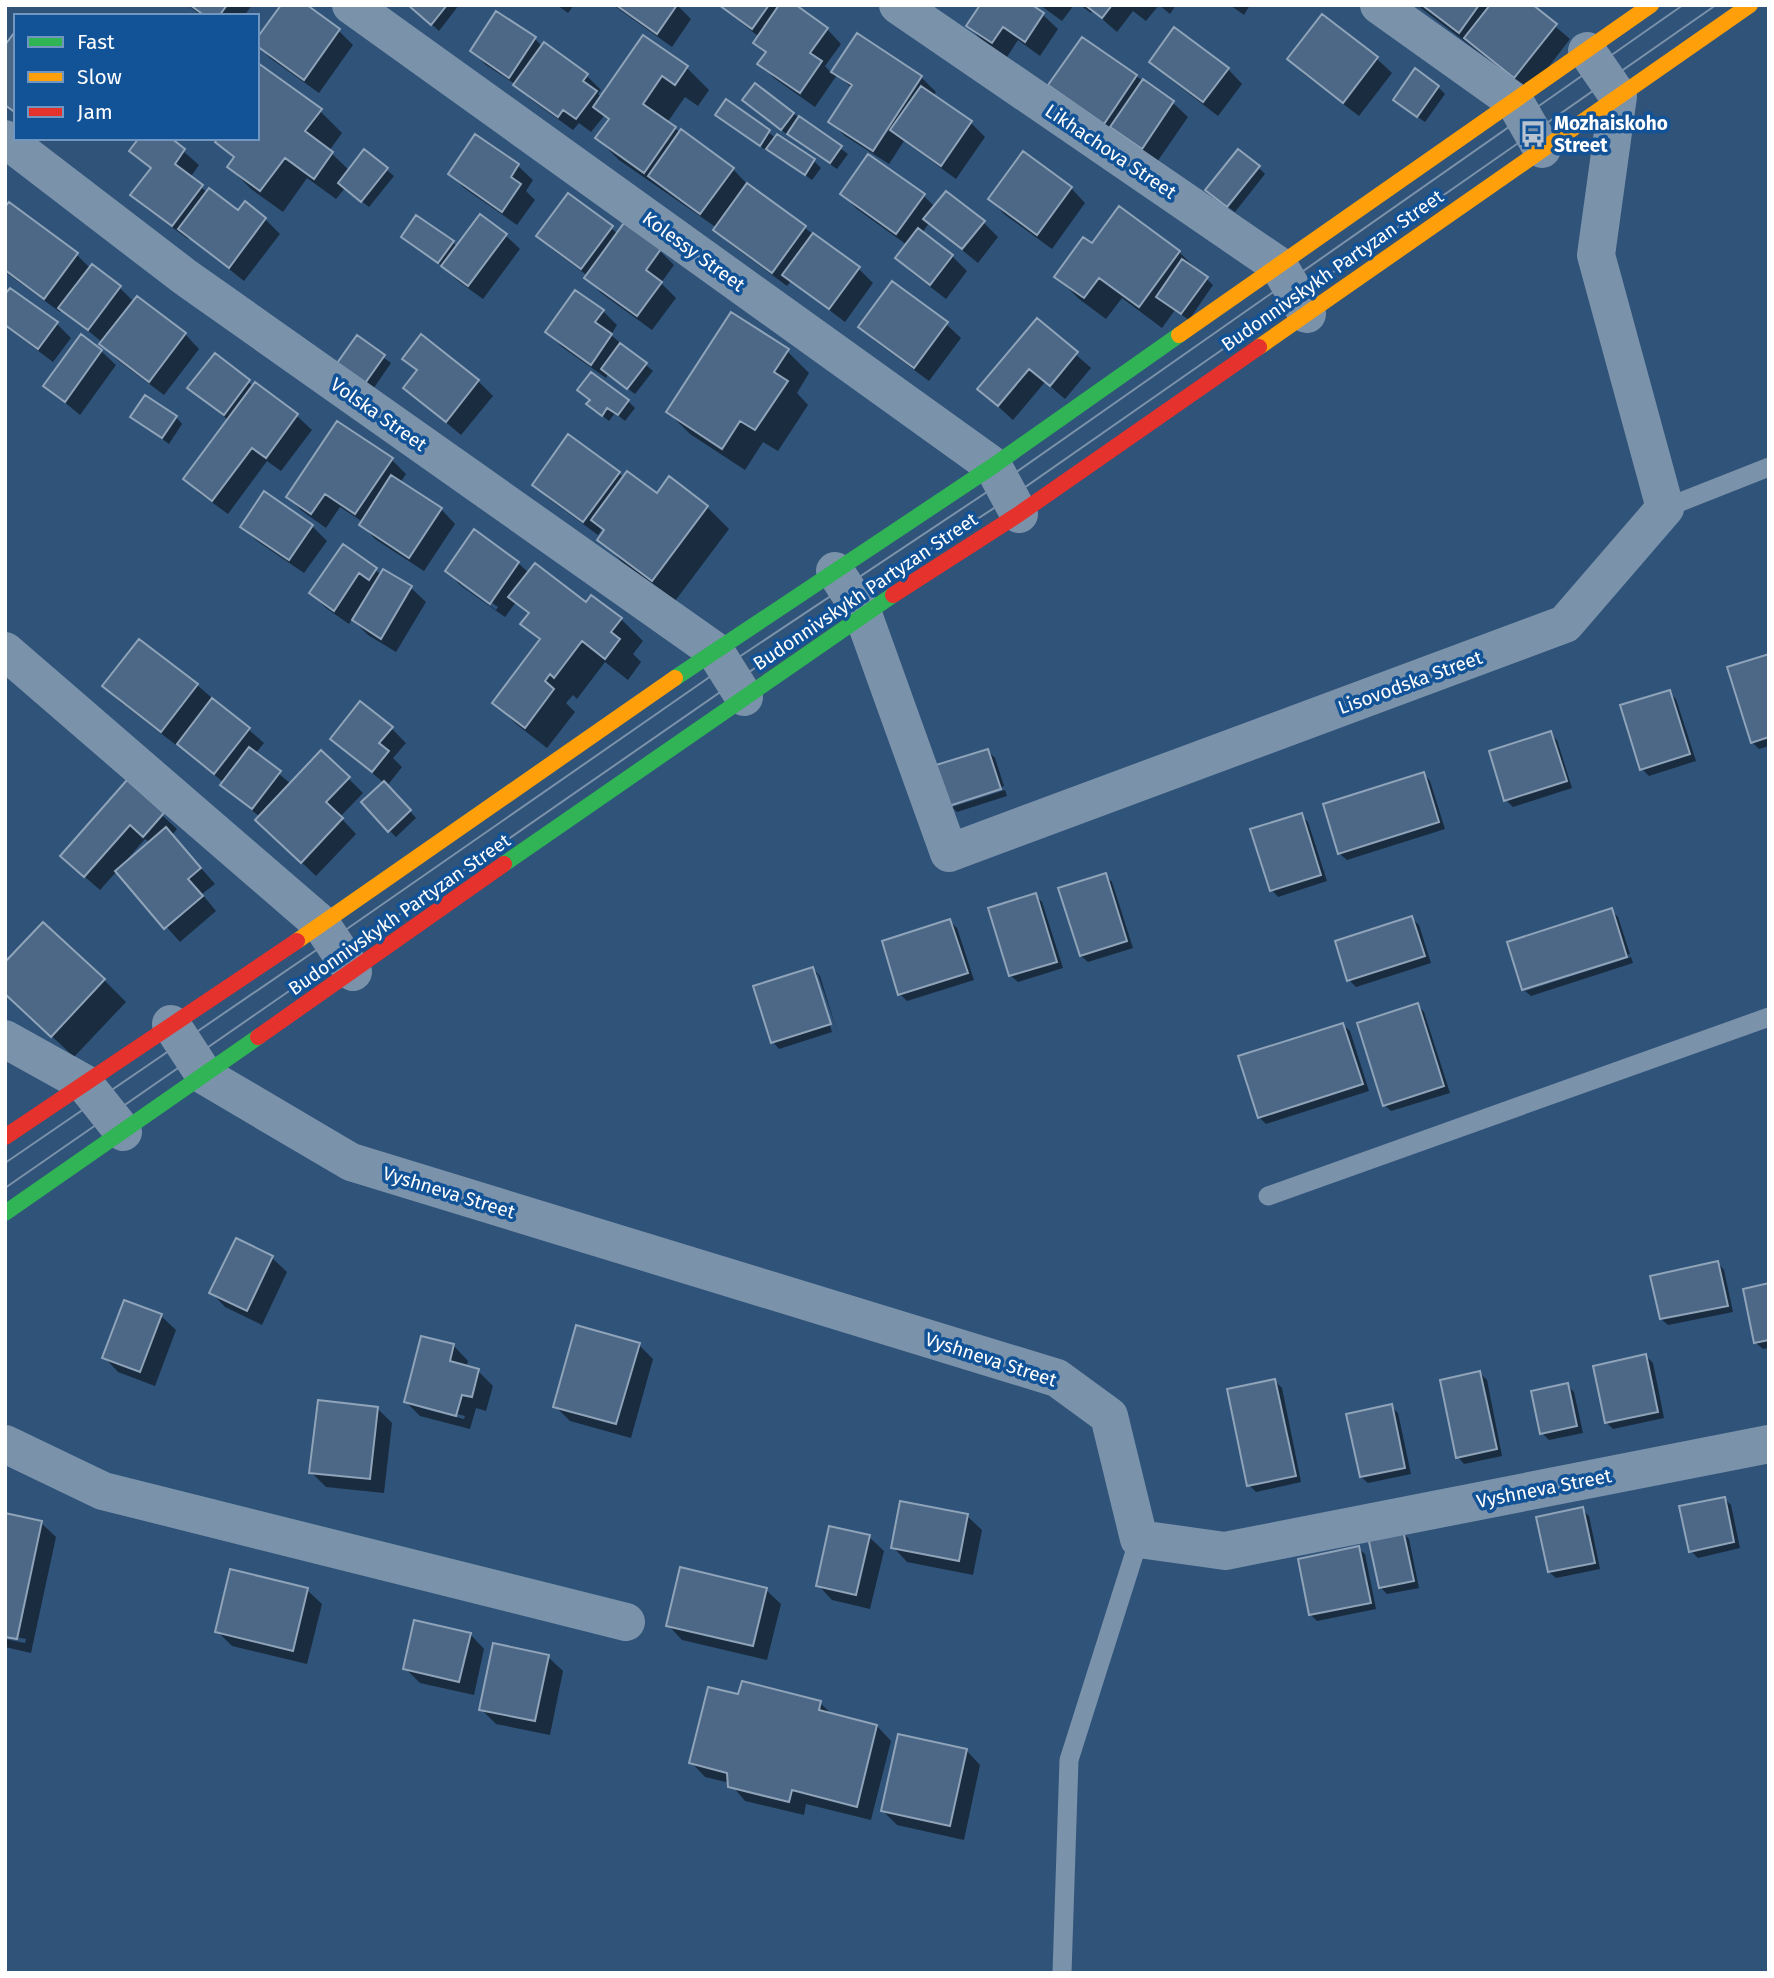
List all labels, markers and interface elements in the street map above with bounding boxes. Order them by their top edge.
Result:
legend [14,14,259,140]
text: Fast [77,29,115,55]
text: Slow [77,64,122,90]
text: Jam [77,99,113,125]
street label: Likhachova Street [1041,99,1181,204]
place label: Mozhaiskoho Street [1554,112,1668,157]
bus stop icon: Mozhaiskoho Street [1518,119,1548,149]
street label: Budonnivskykh Partyzan Street [1217,185,1448,356]
street label: Kolessy Street [638,207,750,296]
street label: Volska Street [326,373,431,456]
street label: Budonnivskykh Partyzan Street [749,508,982,675]
street label: Lisovodska Street [1335,646,1485,719]
street label: Budonnivskykh Partyzan Street [284,829,515,1000]
street label: Vyshneva Street [380,1161,518,1224]
street label: Vyshneva Street [922,1327,1060,1392]
street label: Vyshneva Street [1475,1464,1614,1513]

